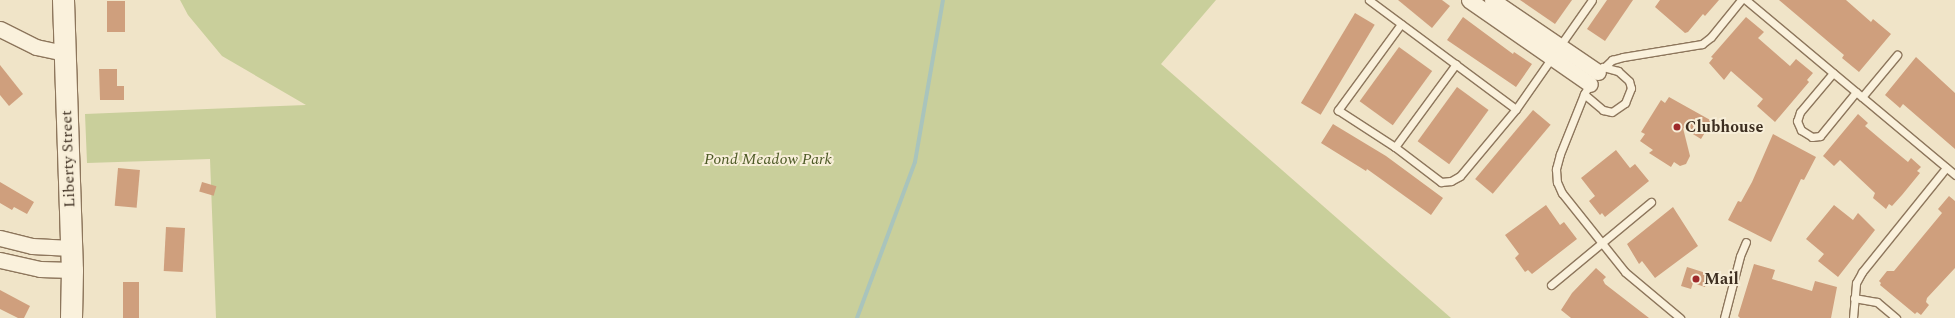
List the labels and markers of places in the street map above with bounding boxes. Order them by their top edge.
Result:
place label: Clubhouse [1685,117,1763,137]
marker: Clubhouse [1672,122,1682,132]
place label: Mail [1704,269,1739,289]
marker: Mail [1691,274,1701,284]

